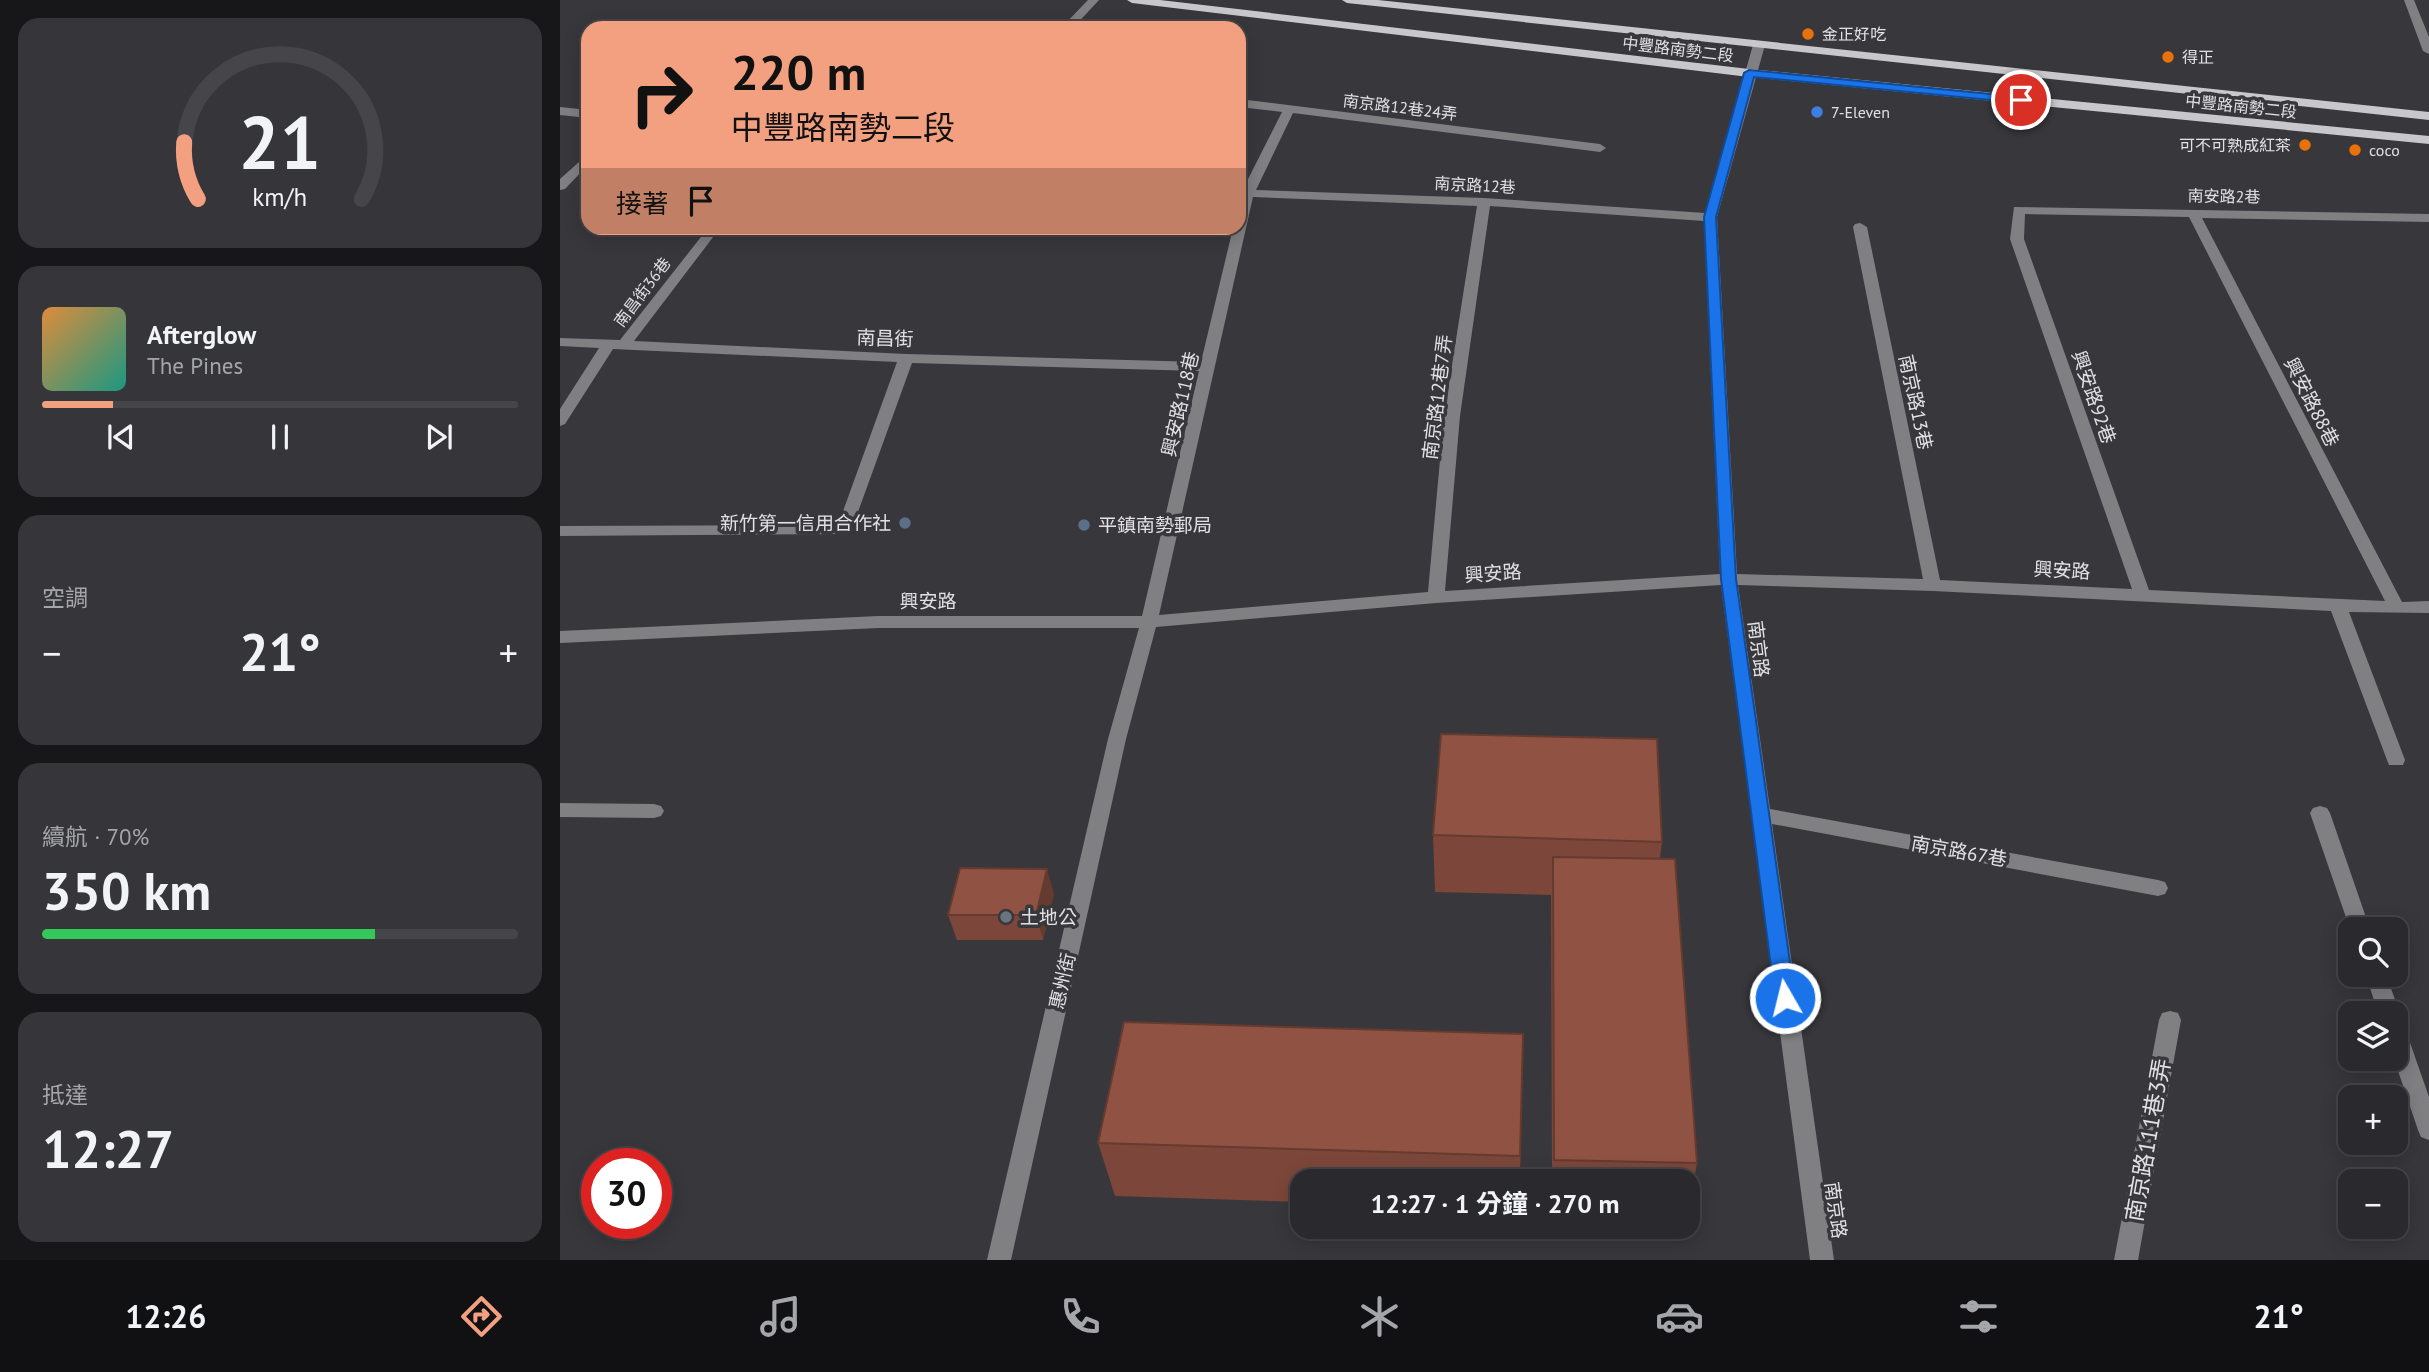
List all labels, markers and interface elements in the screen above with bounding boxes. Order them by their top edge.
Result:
place label: 金正好吃 [1822,24,1886,44]
marker: 金正好吃 [1800,26,1816,42]
street label: 中豐路南勢二段 [1621,32,1735,66]
text: 220 m [731,40,866,104]
place label: 得正 [2182,47,2214,67]
icon: right [616,49,707,140]
marker: 得正 [2160,49,2176,65]
pin [1991,70,2051,130]
icon: arrive [2002,81,2040,119]
street label: 南京路12巷24弄 [1342,90,1458,124]
street label: 中豐路南勢二段 [2184,90,2298,122]
text: 21 [239,96,321,190]
place label: 7-Eleven [1831,102,1890,122]
marker: 7-Eleven [1809,104,1825,120]
text: 中豐路南勢二段 [731,106,955,148]
place label: 可不可熟成紅茶 [2179,135,2291,155]
marker: 可不可熟成紅茶 [2297,137,2313,153]
place label: coco [2369,140,2400,160]
marker: coco [2347,142,2363,158]
street label: 南京路12巷 [1434,173,1516,197]
text: km/h [253,181,307,213]
icon: arrive [682,182,720,220]
street label: 南安路2巷 [2187,185,2261,207]
text: 接著 [616,187,668,220]
street label: 南昌街36巷 [610,253,674,331]
text: Afterglow [147,318,256,351]
street label: 南昌街 [856,325,914,351]
street label: 南京路12巷7弄 [1417,333,1457,461]
street label: 興安路92巷 [2067,347,2121,447]
street label: 興安路118巷 [1156,349,1204,459]
text: The Pines [147,351,243,380]
street label: 南京路13巷 [1894,352,1938,452]
street label: 興安路88巷 [2279,353,2345,451]
icon: previous [102,418,140,456]
icon: pause [261,418,299,456]
icon: next [420,418,458,456]
place label: 新竹第一信用合作社 [720,511,891,535]
place label: 平鎮南勢郵局 [1098,513,1212,537]
marker: 新竹第一信用合作社 [897,515,913,531]
marker: 平鎮南勢郵局 [1076,517,1092,533]
street label: 興安路 [2033,557,2091,583]
street label: 興安路 [1464,559,1522,587]
text: 空調 [42,583,88,612]
street label: 興安路 [899,589,957,613]
text: 21° [239,618,321,685]
street label: 南京路 [1744,619,1774,679]
text: − [42,628,61,677]
text: + [499,628,518,677]
text: 續航 · 70% [42,822,149,851]
street label: 南京路67巷 [1909,831,2009,871]
text: 350 km [42,857,211,924]
place label: 土地公 [1020,905,1077,929]
marker: 土地公 [998,909,1014,925]
map controls [2338,917,2408,1239]
button: search [2338,917,2408,987]
street label: 惠州街 [1044,951,1080,1011]
position arrow [1748,961,1822,1035]
button: layers [2338,1001,2408,1071]
street label: 南京路111巷3弄 [2119,1056,2176,1224]
text: 抵達 [42,1080,88,1109]
button: + [2338,1085,2408,1155]
text: 12:27 [42,1115,174,1182]
speed limit sign: 30 [581,1148,672,1239]
button: − [2338,1169,2408,1239]
street label: 南京路 [1820,1180,1852,1240]
text: 12:27 · 1 分鐘 · 270 m [1370,1187,1620,1220]
icon: directions [457,1292,506,1341]
icon: music [756,1292,805,1341]
icon: phone [1056,1292,1105,1341]
icon: climate [1355,1292,1404,1341]
icon: car [1655,1292,1704,1341]
icon: filters [1954,1292,2003,1341]
text: 12:26 [125,1295,206,1337]
text: 21° [2253,1295,2304,1337]

